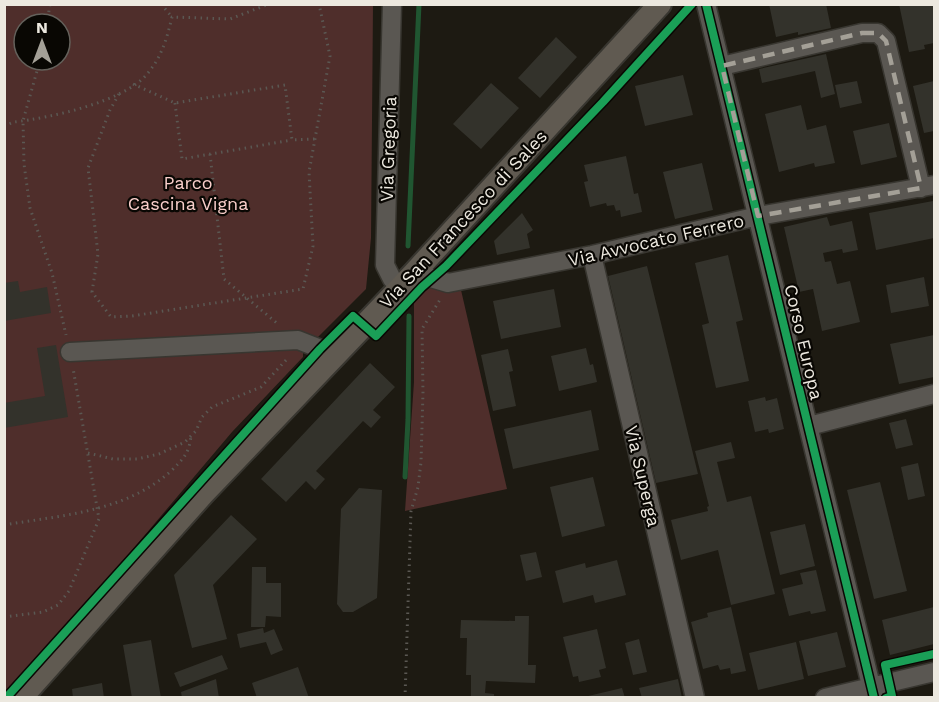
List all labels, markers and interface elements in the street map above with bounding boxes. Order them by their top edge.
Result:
north arrow [12,12,72,72]
text: N [36,18,48,37]
street label: Via Gregoria [376,96,400,202]
street label: Via San Francesco di Sales [375,126,551,312]
park label: Parco Cascina Vigna [128,172,248,214]
street label: Via Avvocato Ferrero [566,210,746,270]
street label: Corso Europa [780,282,828,402]
street label: Via Superga [621,423,665,529]

